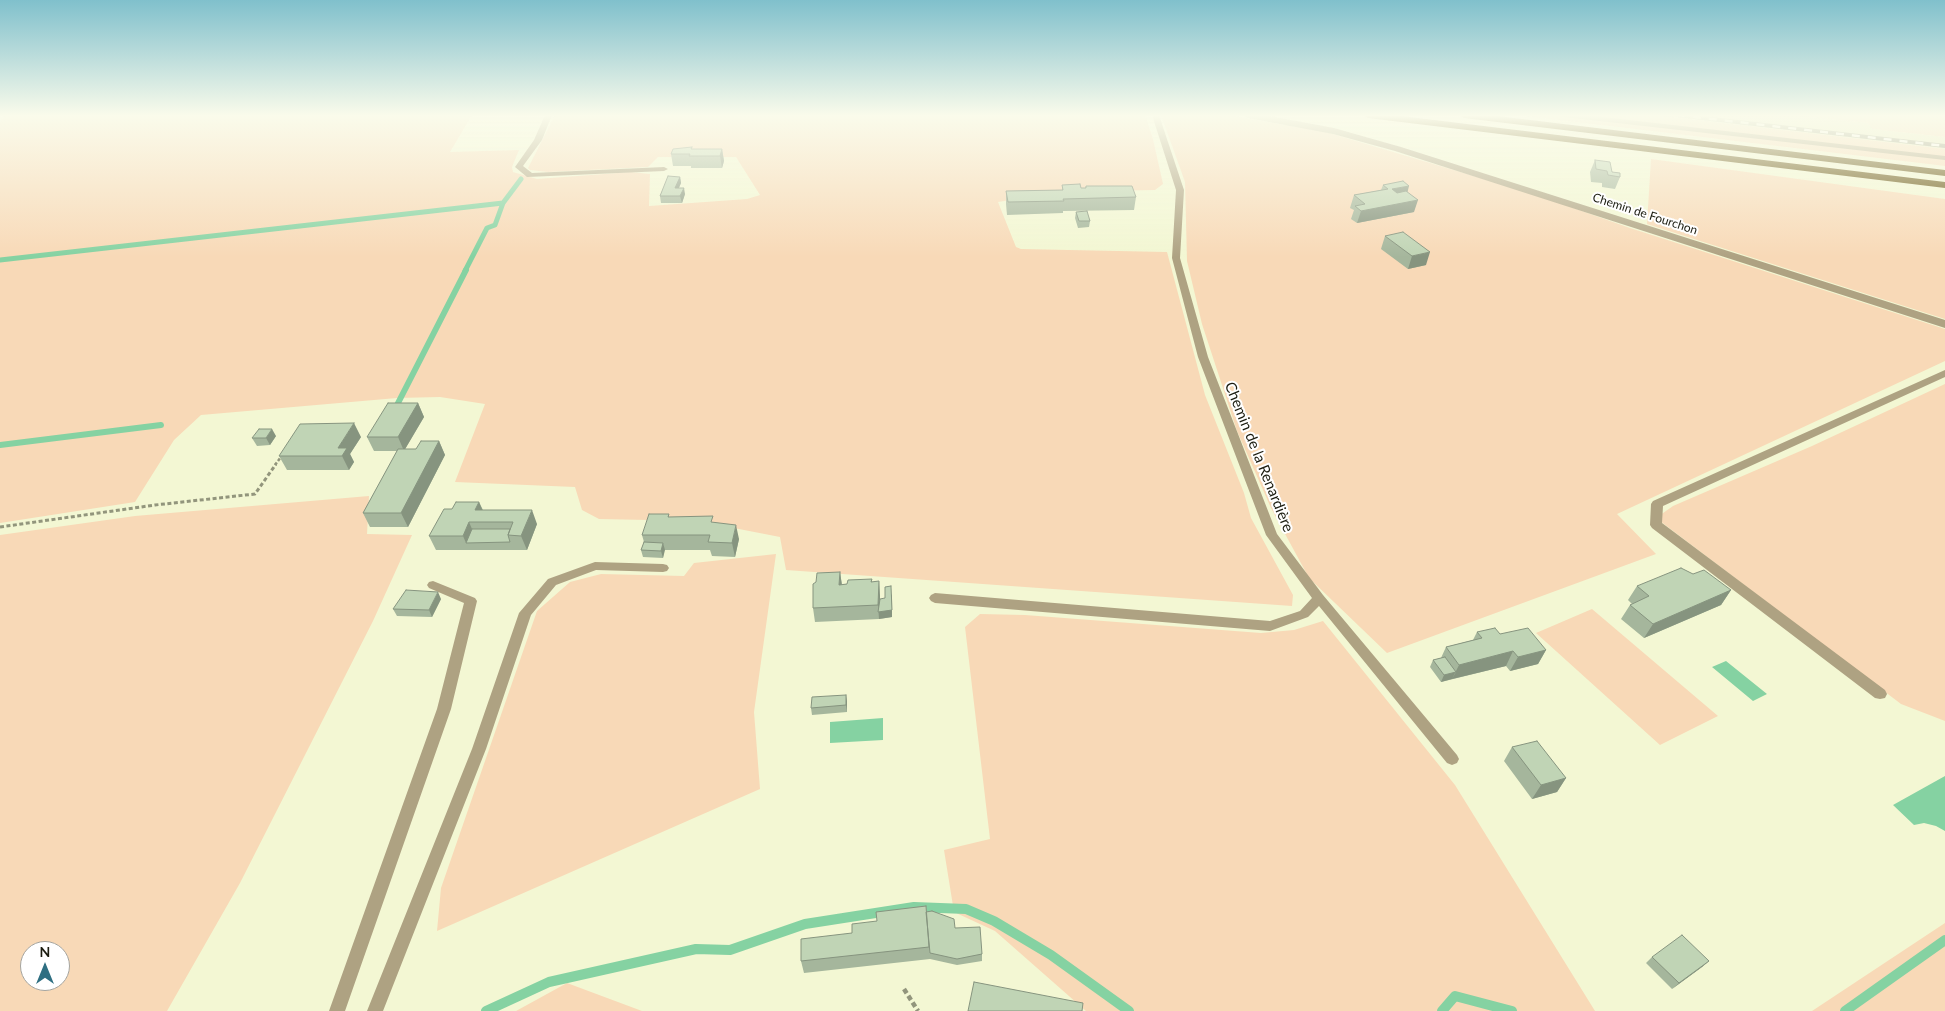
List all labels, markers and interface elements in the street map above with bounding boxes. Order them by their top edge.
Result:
street label: Chemin de Fourchon [1591,190,1699,238]
street label: Chemin de la Renardière [1221,379,1297,535]
north arrow [20,941,70,991]
text: N [40,943,50,960]

